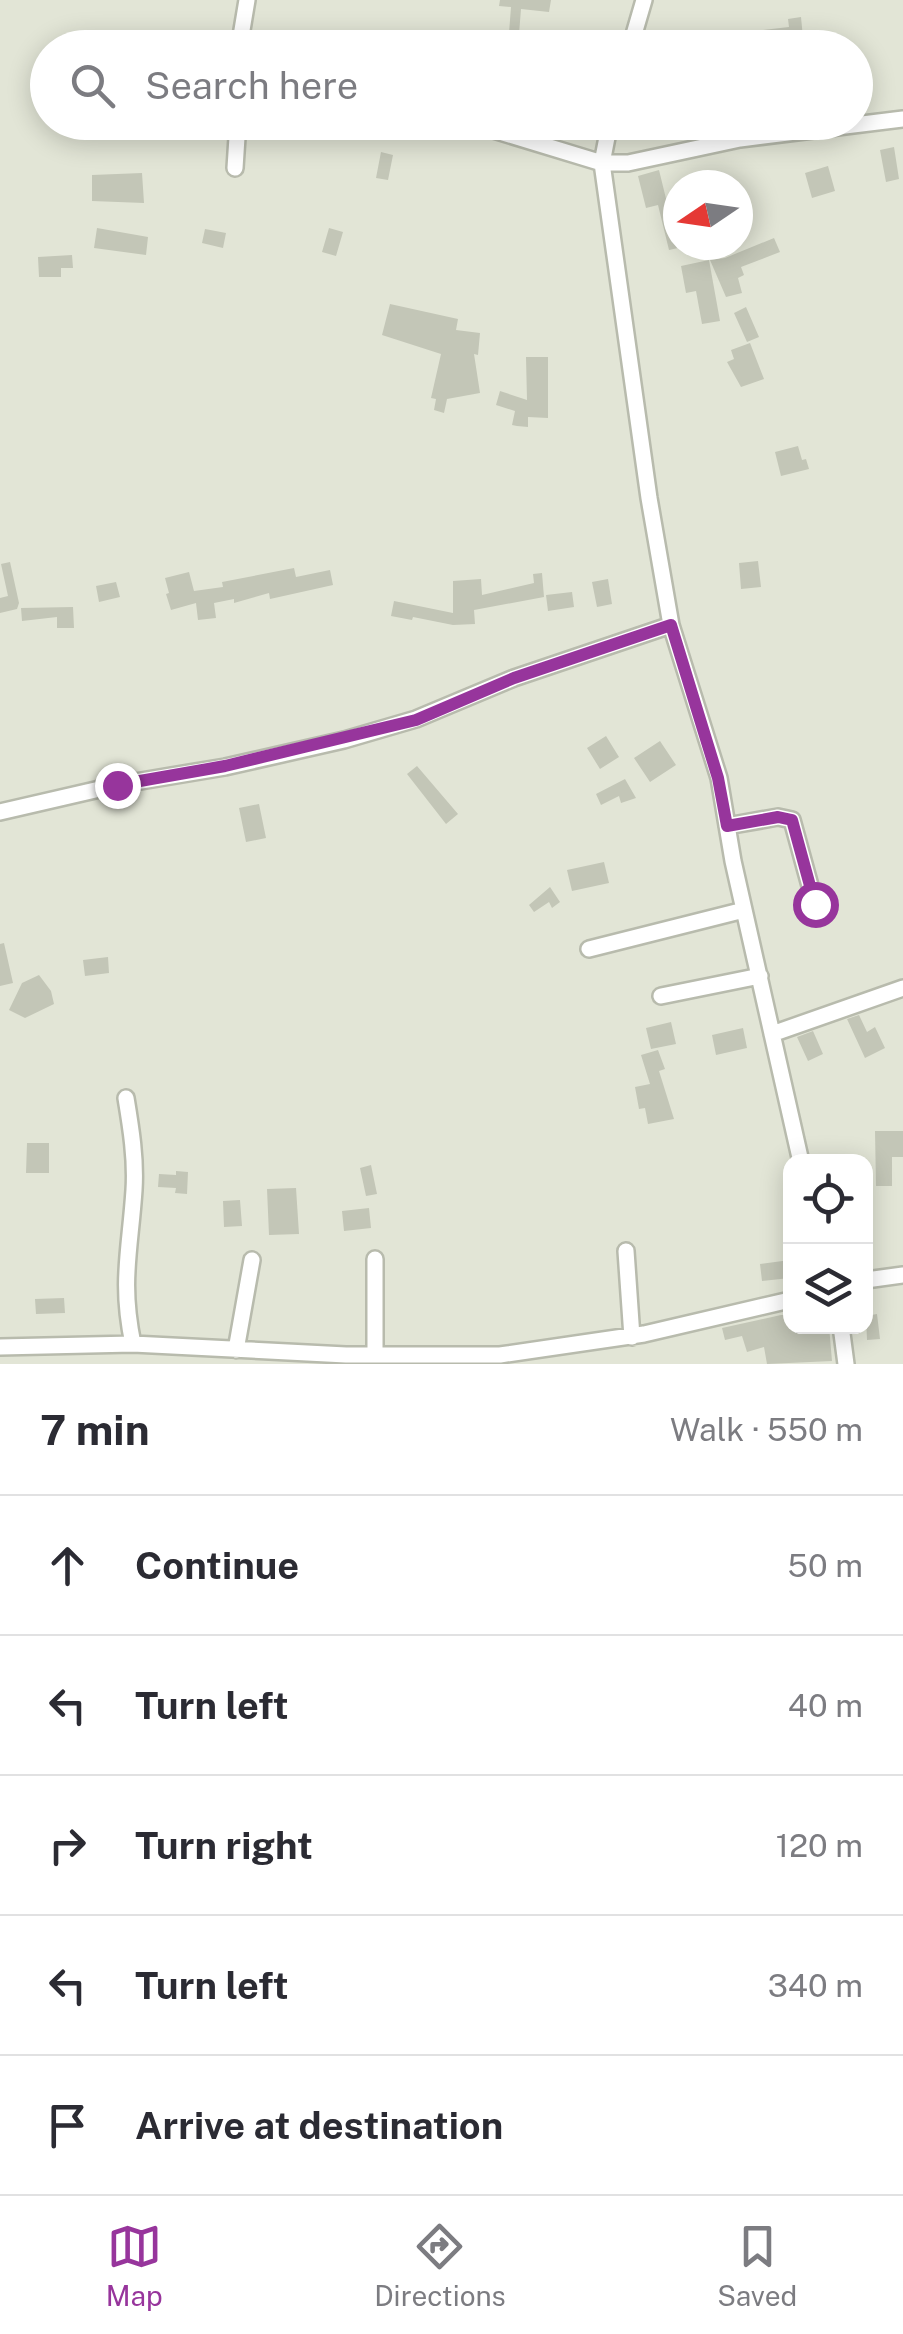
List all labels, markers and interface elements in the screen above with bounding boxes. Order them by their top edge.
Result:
search box [30,30,873,140]
icon: search [65,58,120,113]
text: Search here [145,63,358,108]
north arrow [663,170,753,260]
route end [95,763,141,809]
route start [793,882,839,928]
map controls [783,1154,873,1334]
button: locate [783,1154,873,1244]
button: layers [783,1244,873,1334]
text: 7 min [40,1405,150,1454]
text: Walk · 550 m [670,1411,863,1448]
icon: ahead [40,1538,95,1593]
text: Continue [135,1543,299,1588]
text: 50 m [787,1547,863,1584]
icon: left [40,1678,95,1733]
text: Turn left [135,1683,289,1728]
text: 40 m [788,1687,863,1724]
icon: right [40,1818,95,1873]
text: Turn right [135,1823,313,1868]
text: 120 m [776,1827,863,1864]
icon: left [40,1958,95,2013]
text: Turn left [135,1963,289,2008]
text: 340 m [768,1967,863,2004]
icon: arrive [40,2098,95,2153]
text: Arrive at destination [135,2103,503,2148]
tab: Map [106,2219,163,2312]
tab: Directions [374,2219,506,2312]
tab: Saved [717,2219,797,2312]

